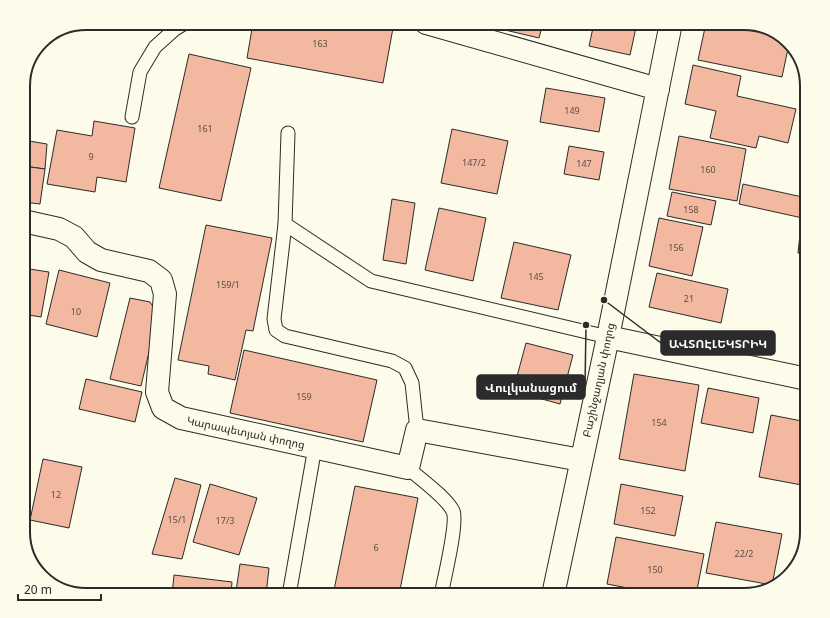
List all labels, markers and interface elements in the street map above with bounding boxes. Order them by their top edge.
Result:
house number: 163 [312,37,328,50]
house number: 149 [564,104,580,117]
house number: 161 [197,122,213,135]
house number: 9 [88,150,94,163]
house number: 147/2 [462,156,486,169]
house number: 147 [576,157,592,170]
house number: 160 [700,163,716,176]
house number: 158 [683,203,699,216]
house number: 156 [668,241,684,254]
house number: 145 [528,270,544,283]
house number: 159/1 [216,278,240,291]
house number: 21 [684,292,694,305]
house number: 10 [71,305,81,318]
street label: Բաշինջաղյան փողոց [579,321,617,439]
callout: ԱՎՏՈԷԼԵԿՏՐԻԿ [661,331,775,355]
text: ԱՎՏՈԷԼԵԿՏՐԻԿ [669,335,767,352]
callout: Վուլկանացում [477,375,585,399]
text: Վուլկանացում [485,379,577,396]
house number: 159 [296,390,312,403]
street label: Կարապետյան փողոց [186,412,306,452]
house number: 154 [651,416,667,429]
house number: 12 [51,488,61,501]
house number: 152 [640,504,656,517]
house number: 15/1 [168,513,186,526]
house number: 17/3 [216,514,234,527]
house number: 6 [373,541,379,554]
house number: 22/2 [735,547,753,560]
house number: 150 [647,563,663,576]
scale bar [18,576,101,602]
text: 20 m [24,581,52,598]

